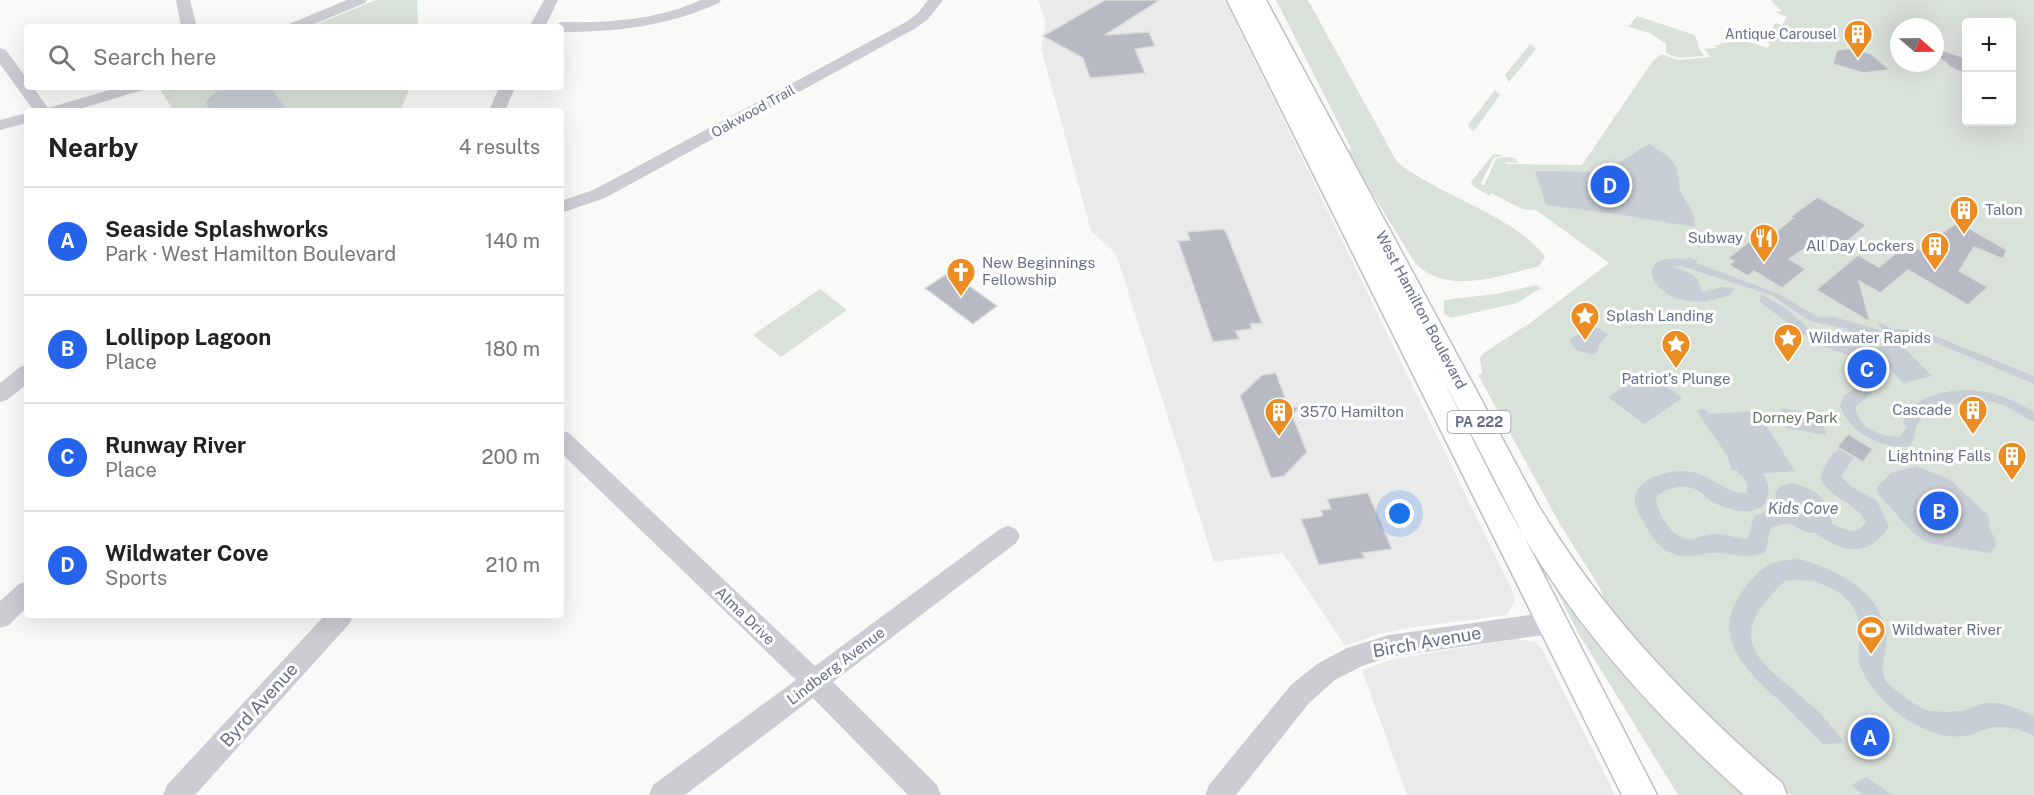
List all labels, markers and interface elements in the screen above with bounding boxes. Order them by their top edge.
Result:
building icon: Antique Carousel [1842,18,1874,60]
north arrow [1890,18,1944,72]
map controls [1962,18,2016,126]
button: + [1962,18,2016,72]
search box [24,24,564,90]
place label: Antique Carousel [1725,26,1837,42]
icon: search [45,41,78,74]
text: Search here [93,44,217,70]
button: − [1962,72,2016,126]
street label: Oakwood Trail [708,81,798,141]
text: Nearby [48,132,138,163]
text: 4 results [459,135,540,159]
pin: D [1590,162,1630,207]
building icon: Talon [1948,194,1980,236]
place label: Talon [1985,201,2023,218]
text: Seaside Splashworks [105,216,328,242]
restaurant icon: Subway [1748,222,1780,264]
street label: West Hamilton Boulevard [1373,228,1470,392]
text: A [60,229,75,253]
text: 140 m [485,229,540,253]
place label: Subway [1688,229,1743,246]
building icon: All Day Lockers [1919,230,1951,272]
place label: All Day Lockers [1806,237,1914,254]
text: Park · West Hamilton Boulevard [105,242,396,266]
place label: New Beginnings Fellowship [982,254,1095,288]
church icon: New Beginnings Fellowship [945,256,977,298]
place icon: Splash Landing [1569,300,1601,342]
place label: Splash Landing [1606,307,1714,324]
place icon: Wildwater Rapids [1772,322,1804,364]
text: Lollipop Lagoon [105,324,271,350]
place icon: Patriot's Plunge [1660,328,1692,370]
place label: Wildwater Rapids [1809,329,1931,346]
text: B [61,337,74,361]
text: 180 m [485,337,540,361]
pin: C [1848,346,1886,392]
text: Place [105,350,157,374]
place label: Patriot's Plunge [1621,370,1731,387]
building icon: Cascade [1957,394,1989,436]
building icon: 3570 Hamilton [1263,396,1295,438]
place label: Cascade [1892,401,1952,418]
place label: 3570 Hamilton [1300,403,1404,420]
park label: Dorney Park [1752,409,1838,426]
road number: PA 222 [1448,411,1510,433]
text: Runway River [105,432,246,458]
building icon: Lightning Falls [1996,440,2028,482]
text: C [60,445,75,469]
text: 200 m [482,445,540,469]
place label: Lightning Falls [1888,447,1991,464]
text: Place [105,458,157,482]
pin: B [1920,488,1958,534]
your location [1385,499,1414,528]
water label: Kids Cove [1768,499,1839,518]
text: Wildwater Cove [105,540,269,566]
text: D [60,553,75,577]
text: 210 m [486,553,540,577]
text: Sports [105,566,167,590]
street label: Alma Drive [712,583,779,648]
sports icon: Wildwater River [1855,614,1887,656]
place label: Wildwater River [1892,621,2002,638]
street label: Birch Avenue [1371,622,1483,661]
street label: Lindberg Avenue [784,623,888,708]
street label: Byrd Avenue [216,658,302,751]
pin: A [1850,714,1890,760]

